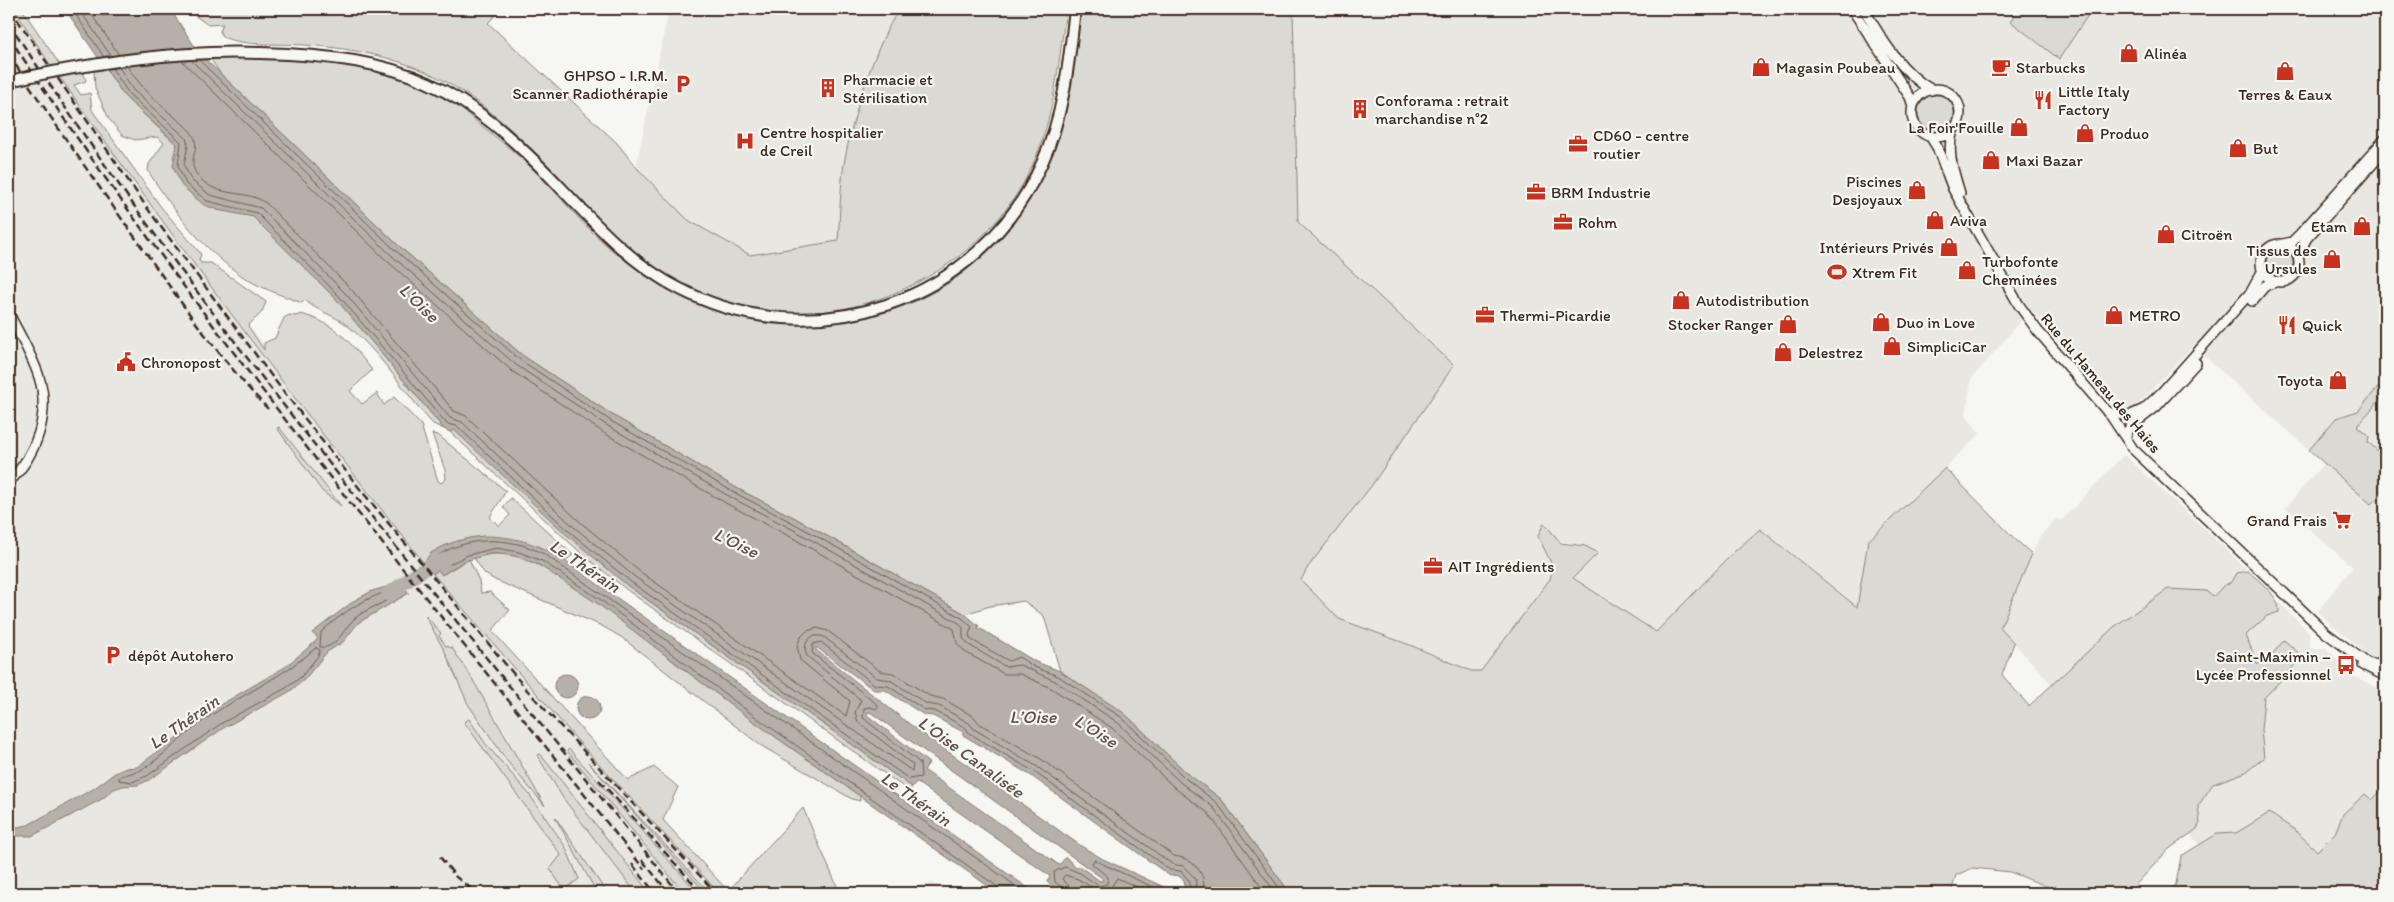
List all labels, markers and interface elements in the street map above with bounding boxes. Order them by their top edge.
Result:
shop icon: Alinéa [2118,42,2140,64]
place label: Alinéa [2144,44,2187,63]
shop icon: Magasin Poubeau [1750,56,1772,78]
cafe icon: Starbucks [1990,56,2012,78]
place label: Magasin Poubeau [1776,58,1896,77]
place label: Starbucks [2016,58,2085,77]
shop icon: Terres & Eaux [2274,60,2296,82]
place label: GHPSO - I.R.M. Scanner Radiothérapie [513,66,668,103]
place label: Pharmacie et Stérilisation [843,70,933,107]
parking icon: GHPSO - I.R.M. Scanner Radiothérapie [672,73,694,95]
building icon: Pharmacie et Stérilisation [817,77,839,99]
place label: Little Italy Factory [2058,82,2130,119]
place label: Terres & Eaux [2238,85,2332,104]
restaurant icon: Little Italy Factory [2032,89,2054,111]
place label: Conforama : retrait marchandise n°2 [1375,91,1509,128]
building icon: Conforama : retrait marchandise n°2 [1349,98,1371,120]
shop icon: La Foir'Fouille [2008,116,2030,138]
place label: La Foir'Fouille [1908,118,2004,137]
shop icon: Produo [2074,122,2096,144]
place label: Centre hospitalier de Creil [760,123,884,160]
place label: Produo [2100,124,2149,143]
place label: CD60 - centre routier [1593,126,1689,163]
hospital icon: Centre hospitalier de Creil [734,130,756,152]
office icon: CD60 - centre routier [1567,133,1589,155]
shop icon: But [2227,137,2249,159]
place label: But [2253,139,2278,158]
shop icon: Maxi Bazar [1980,149,2002,171]
place label: Maxi Bazar [2006,151,2084,170]
place label: Piscines Desjoyaux [1832,172,1902,209]
shop icon: Piscines Desjoyaux [1906,179,1928,201]
office icon: BRM Industrie [1525,181,1547,203]
place label: BRM Industrie [1551,183,1651,202]
shop icon: Aviva [1924,209,1946,231]
office icon: Rohm [1552,211,1574,233]
place label: Aviva [1950,211,1987,230]
place label: Rohm [1578,213,1617,232]
shop icon: Etam [2351,215,2373,237]
place label: Etam [2311,217,2347,236]
shop icon: Citroën [2155,223,2177,245]
place label: Citroën [2181,225,2232,244]
shop icon: Intérieurs Privés [1938,236,1960,258]
place label: Intérieurs Privés [1820,238,1934,257]
place label: Tissus des Ursules [2246,241,2317,278]
shop icon: Tissus des Ursules [2321,248,2343,270]
place label: Turbofonte Cheminées [1982,252,2058,289]
shop icon: Turbofonte Cheminées [1956,259,1978,281]
sports icon: Xtrem Fit [1826,261,1848,283]
place label: Xtrem Fit [1852,263,1917,282]
water label: L'Oise [395,279,444,328]
shop icon: Autodistribution [1670,289,1692,311]
place label: Autodistribution [1696,291,1809,310]
office icon: Thermi-Picardie [1474,304,1496,326]
shop icon: METRO [2103,304,2125,326]
place label: Thermi-Picardie [1500,306,1611,325]
place label: METRO [2129,306,2181,325]
street label: Rue du Hameau des Haies [2037,309,2165,457]
shop icon: Duo in Love [1870,311,1892,333]
shop icon: Stocker Ranger [1777,313,1799,335]
place label: Duo in Love [1896,313,1975,332]
restaurant icon: Quick [2276,314,2298,336]
place label: Stocker Ranger [1668,315,1774,334]
place label: Quick [2302,316,2342,335]
shop icon: SimpliciCar [1881,335,1903,357]
place label: SimpliciCar [1907,337,1986,356]
shop icon: Delestrez [1772,341,1794,363]
place label: Delestrez [1798,343,1864,362]
public building icon: Chronopost [115,351,137,373]
place label: Chronopost [141,353,221,372]
shop icon: Toyota [2327,369,2349,391]
place label: Toyota [2277,371,2324,390]
supermarket icon: Grand Frais [2331,509,2353,531]
place label: Grand Frais [2247,511,2327,530]
water label: L'Oise [710,523,763,564]
water label: Le Thérain [545,534,625,598]
office icon: AIT Ingrédients [1422,555,1444,577]
place label: AIT Ingrédients [1448,557,1554,576]
parking icon: dépôt Autohero [102,644,124,666]
place label: dépôt Autohero [128,646,234,665]
place label: Saint-Maximin – Lycée Professionnel [2196,647,2331,684]
bus stop icon: Saint-Maximin – Lycée Professionnel [2335,654,2357,676]
water label: Le Thérain [145,689,224,754]
water label: L’Oise [1010,706,1058,728]
water label: L'Oise [1070,709,1123,753]
water label: L'Oise Canalisée [914,711,1029,804]
water label: Le Thérain [877,767,956,832]

